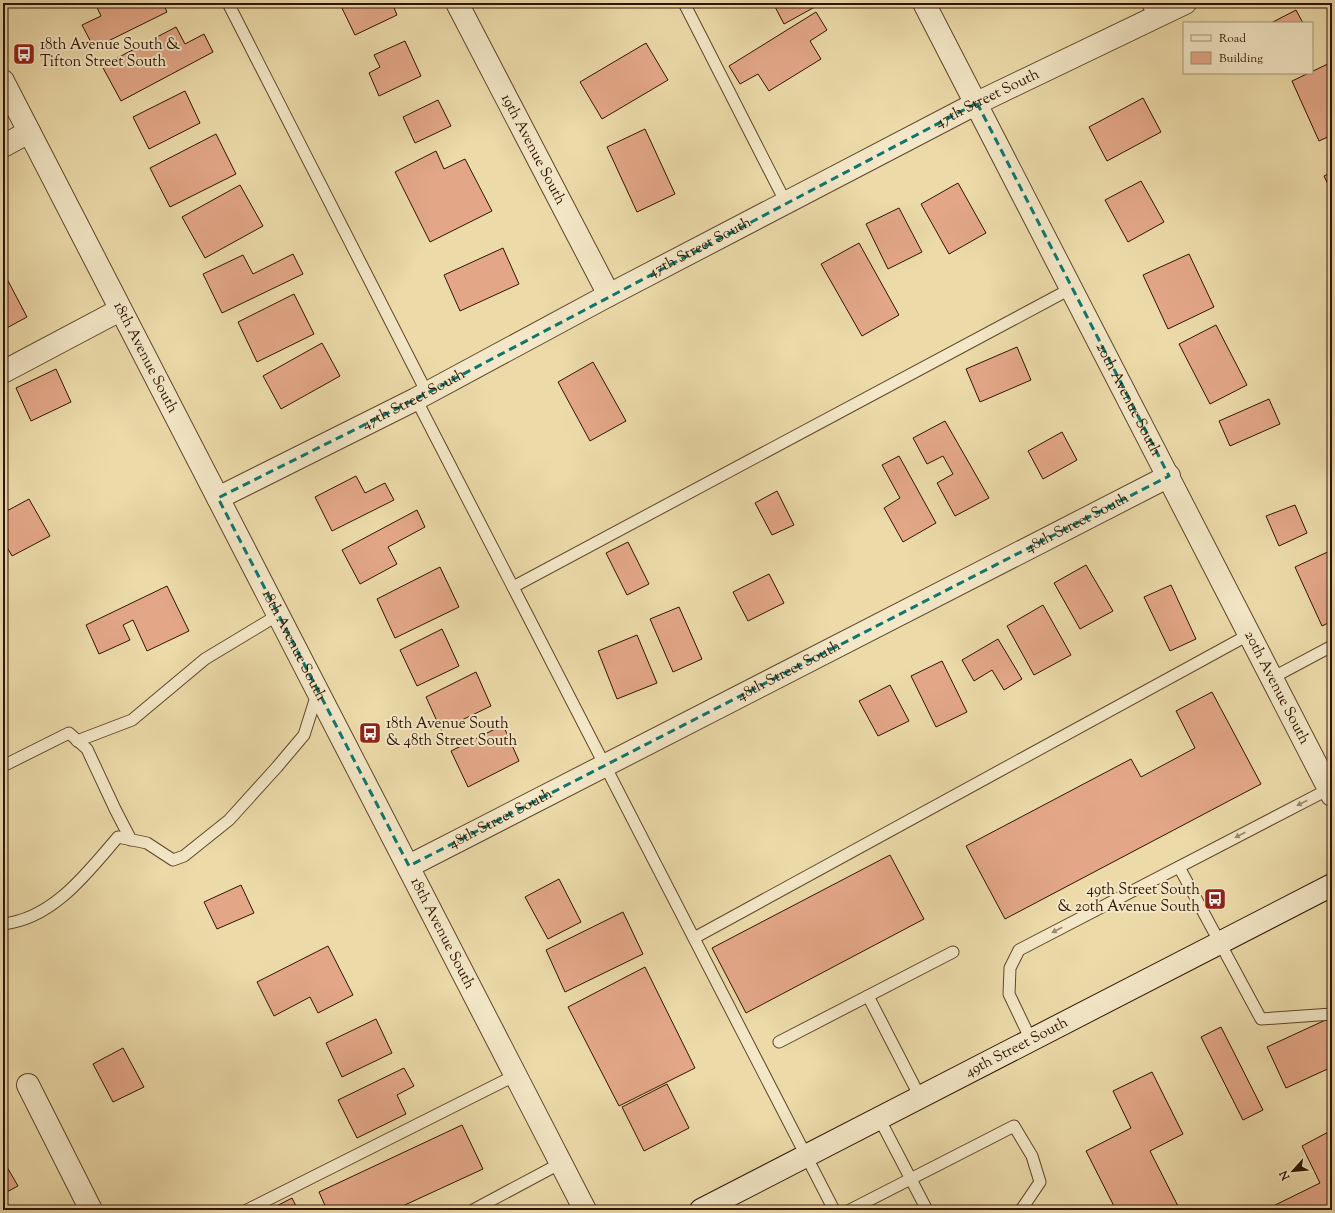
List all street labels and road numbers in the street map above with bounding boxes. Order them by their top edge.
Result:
street label: 47th Street South [932,64,1043,133]
street label: 19th Avenue South [496,90,571,209]
street label: 47th Street South [644,212,755,283]
street label: 18th Avenue South [108,298,183,417]
street label: 20th Avenue South [1090,339,1166,460]
street label: 47th Street South [358,364,469,435]
street label: 48th Street South [1022,488,1133,558]
street label: 18th Avenue South [256,586,332,705]
street label: 20th Avenue South [1239,627,1315,748]
street label: 48th Street South [733,636,845,706]
street label: 48th Street South [445,784,556,854]
street label: 18th Avenue South [405,874,480,993]
street label: 49th Street South [961,1012,1072,1083]

